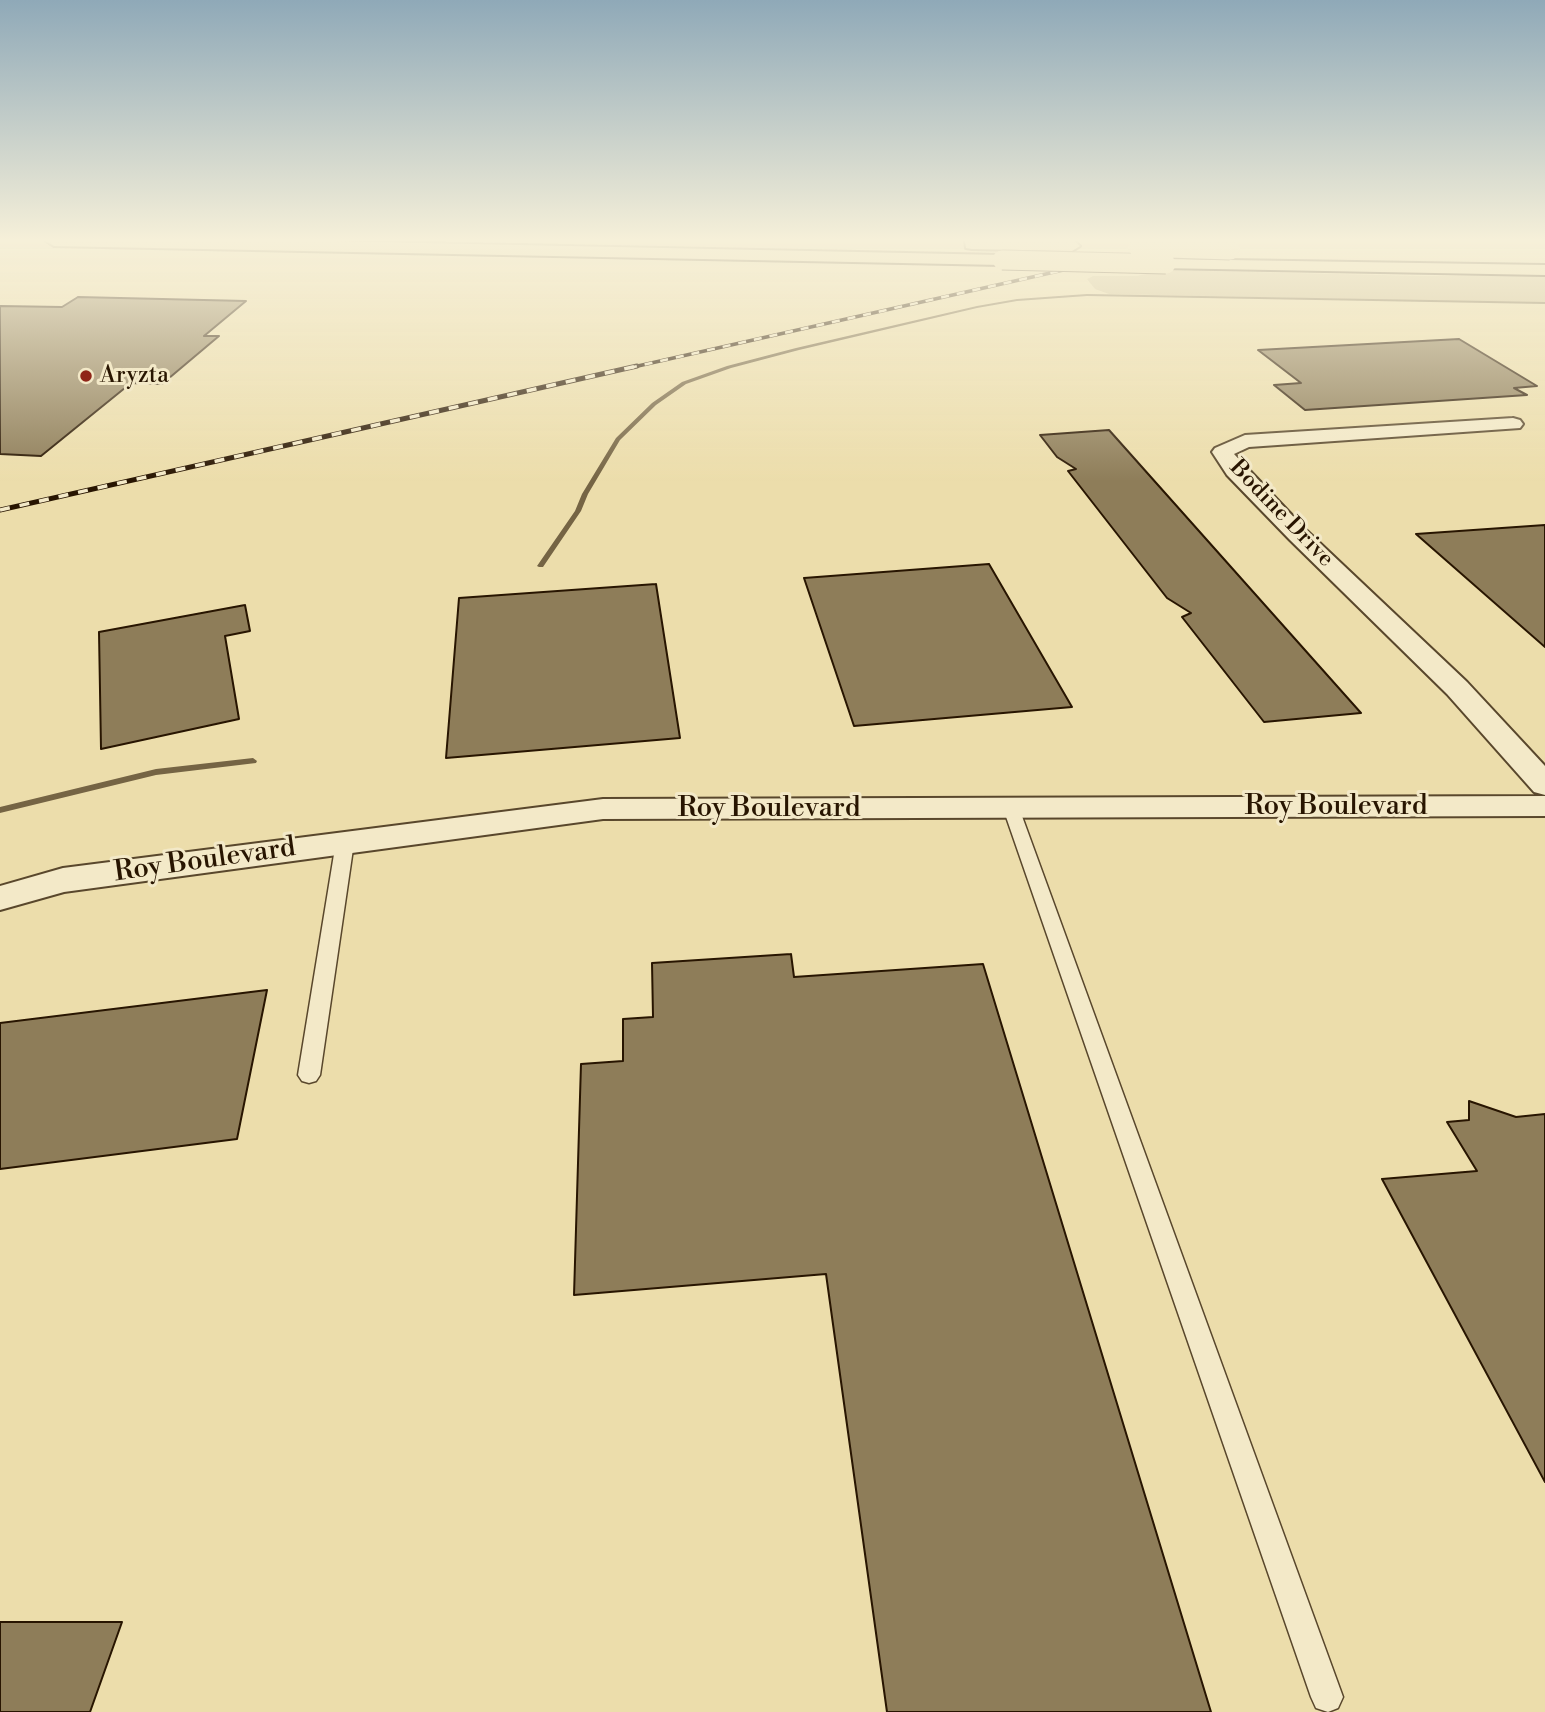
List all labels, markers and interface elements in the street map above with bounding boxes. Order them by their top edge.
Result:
place label: Aryzta [100,362,169,390]
marker: Aryzta [78,368,94,384]
street label: Bodine Drive [1223,455,1339,573]
street label: Roy Boulevard [1244,790,1428,824]
street label: Roy Boulevard [677,792,861,826]
street label: Roy Boulevard [112,832,298,890]

